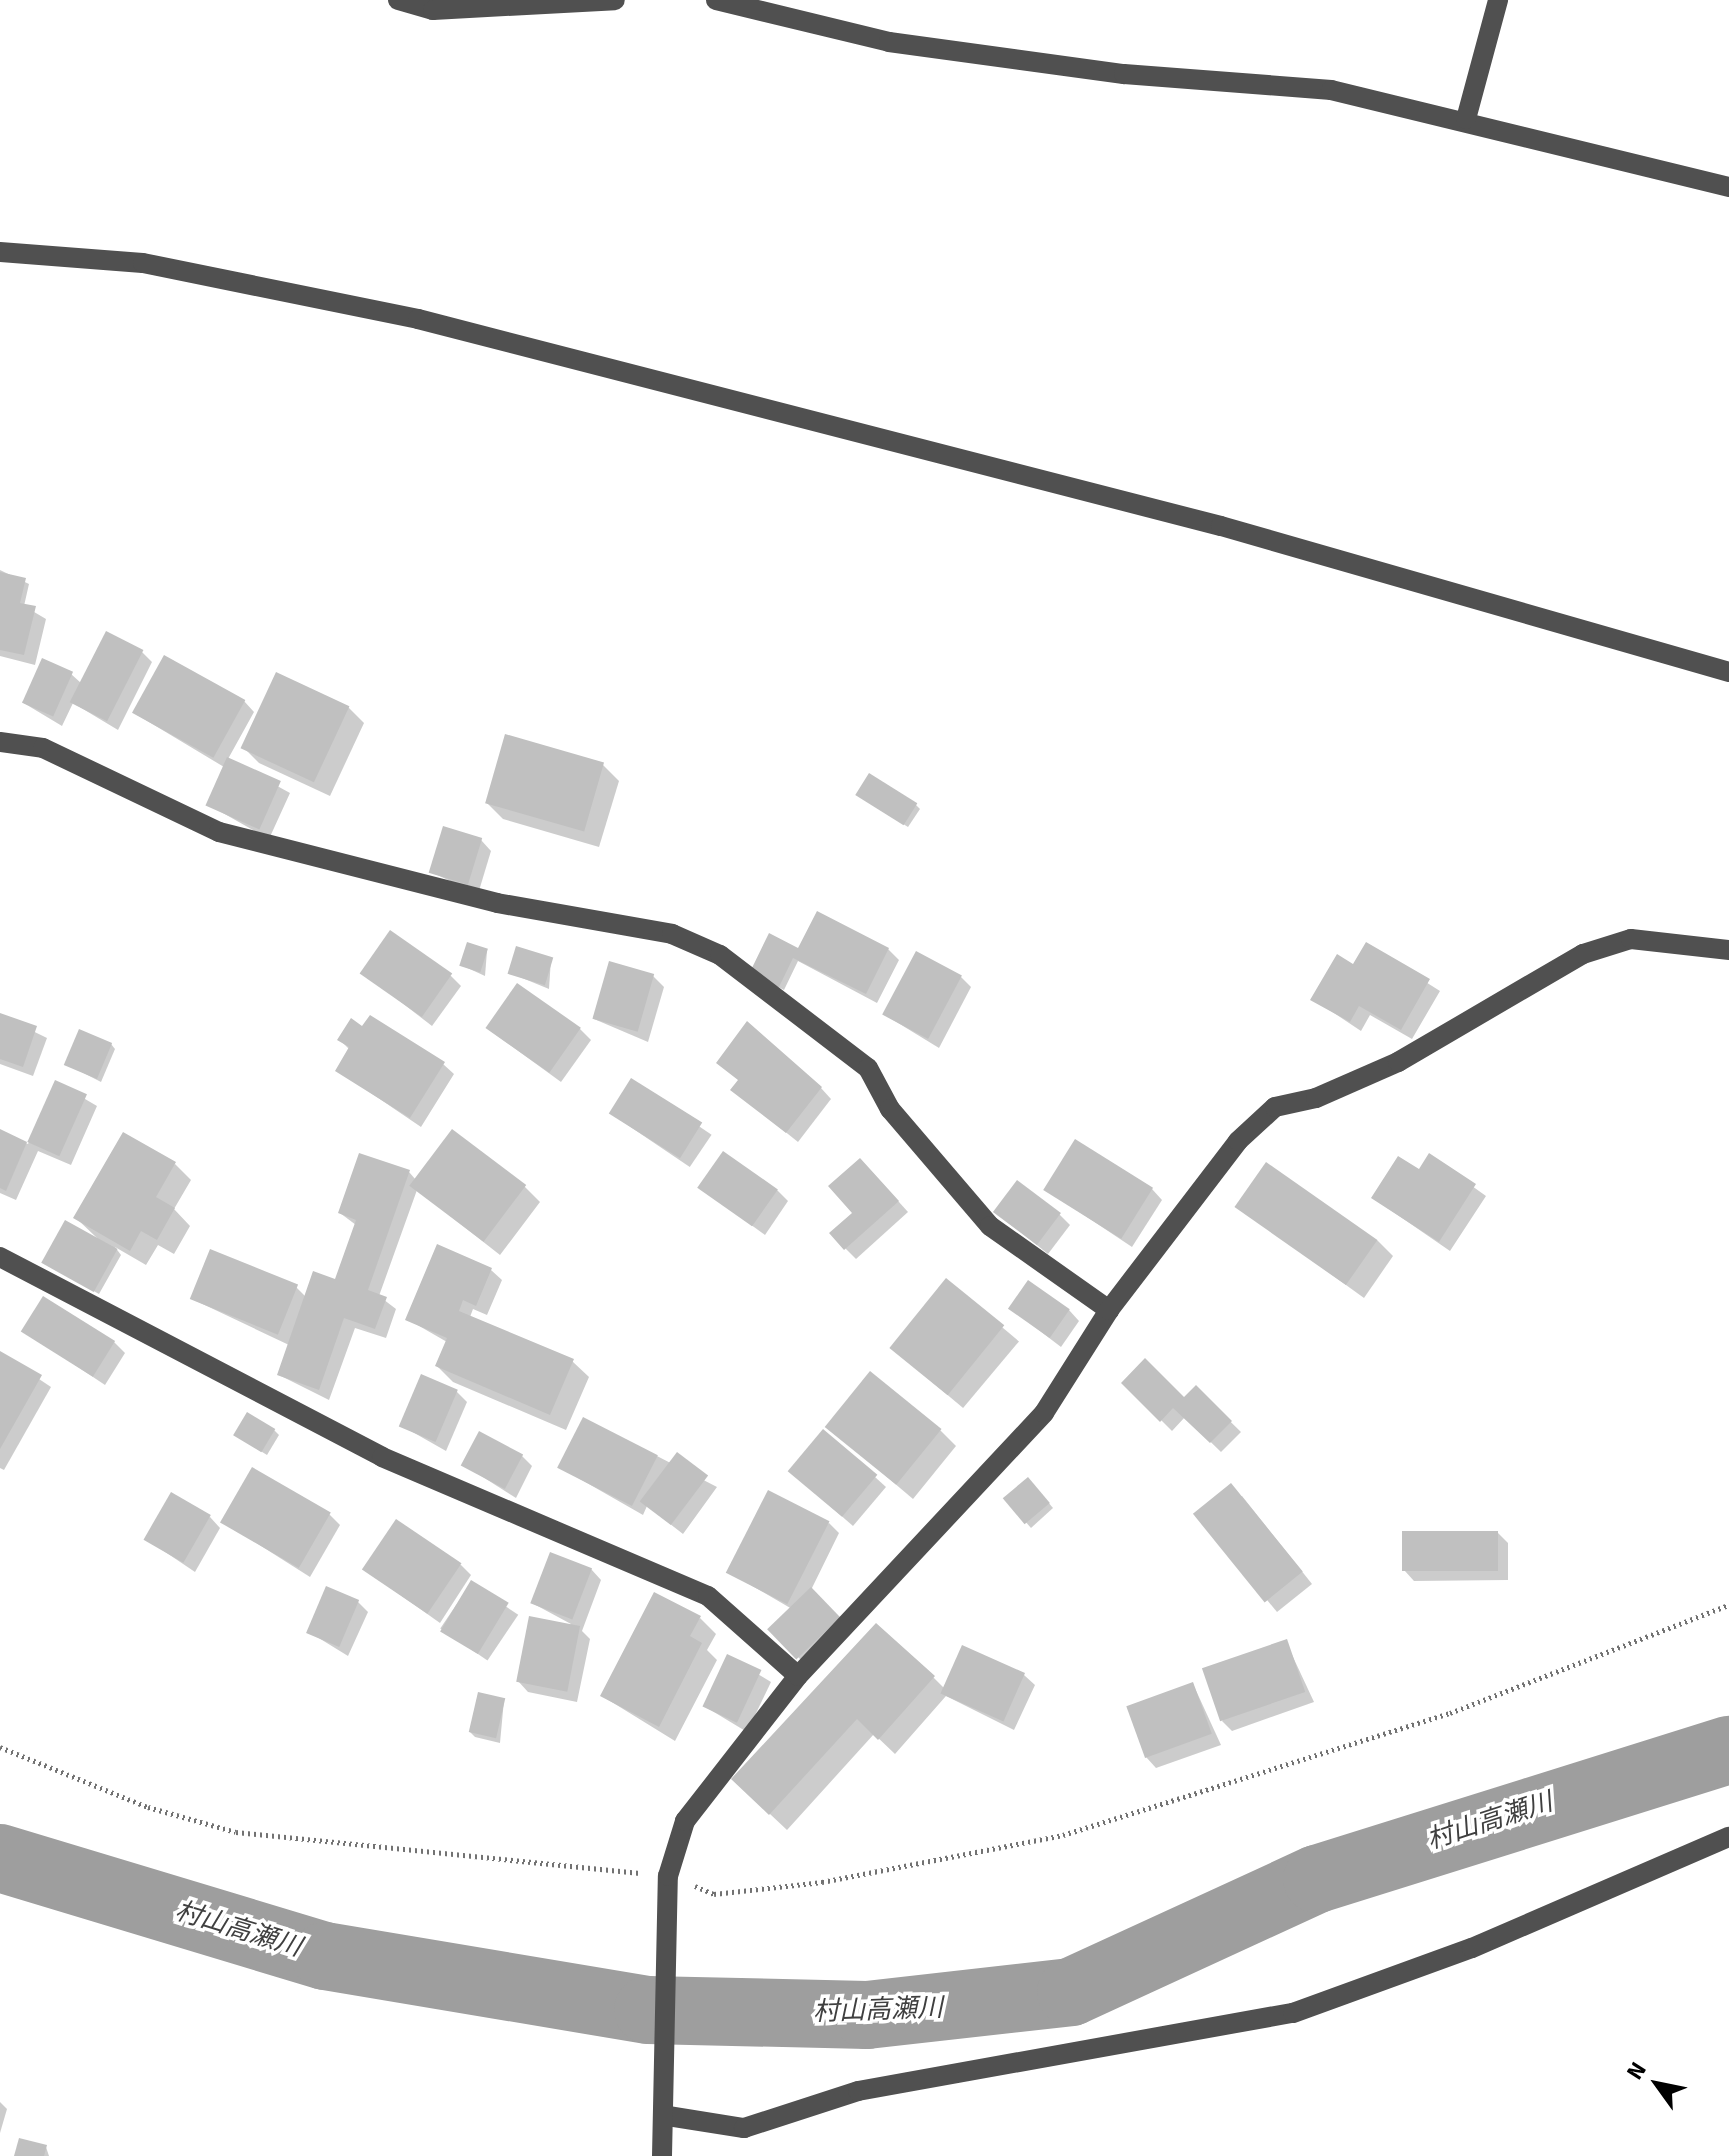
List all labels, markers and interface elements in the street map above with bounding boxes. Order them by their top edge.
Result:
water label: 村山高瀬川 [1423,1787,1557,1857]
water label: 村山高瀬川 [171,1896,305,1964]
water label: 村山高瀬川 [812,1993,944,2029]
north arrow [1617,2044,1697,2124]
text: N [1621,2057,1652,2084]

